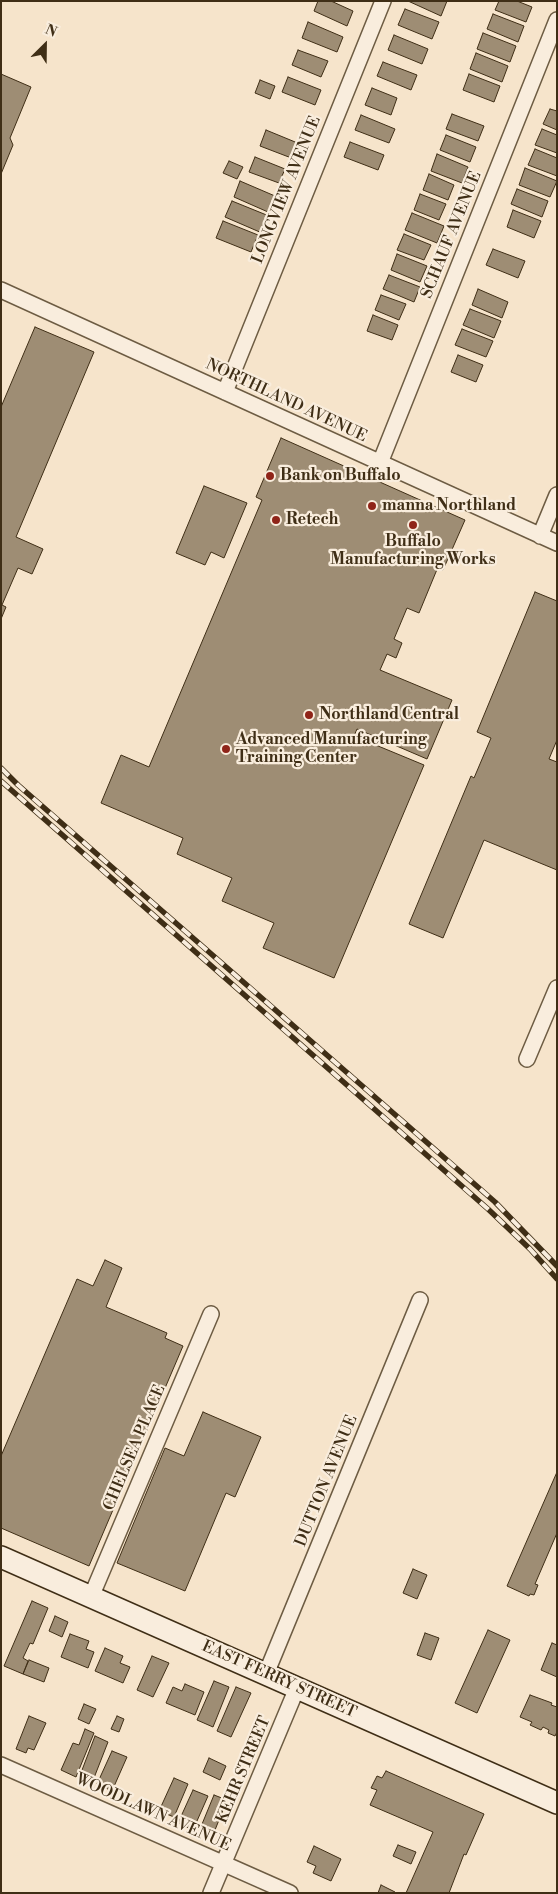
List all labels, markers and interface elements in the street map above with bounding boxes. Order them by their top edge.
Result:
north arrow [20,20,70,70]
text: N [42,21,59,42]
street label: LONGVIEW AVENUE [249,113,325,267]
street label: SCHAUF AVENUE [418,169,486,301]
street label: NORTHLAND AVENUE [202,355,370,447]
place label: Bank on Buffalo [280,466,401,486]
marker: Bank on Buffalo [264,470,276,482]
place label: manna Northland [382,496,516,516]
marker: manna Northland [366,500,378,512]
place label: Retech [286,510,339,530]
marker: Retech [270,514,282,526]
marker: Buffalo Manufacturing Works [407,519,419,531]
place label: Buffalo Manufacturing Works [330,532,496,570]
place label: Northland Central [319,705,459,725]
marker: Northland Central [303,709,315,721]
place label: Advanced Manufacturing Training Center [236,730,427,768]
marker: Advanced Manufacturing Training Center [220,743,232,755]
street label: CHELSEA PLACE [100,1382,170,1514]
street label: DUTTON AVENUE [292,1412,362,1550]
street label: EAST FERRY STREET [199,1637,359,1723]
street label: KEHR STREET [213,1714,275,1826]
street label: WOODLAWN AVENUE [72,1770,234,1856]

